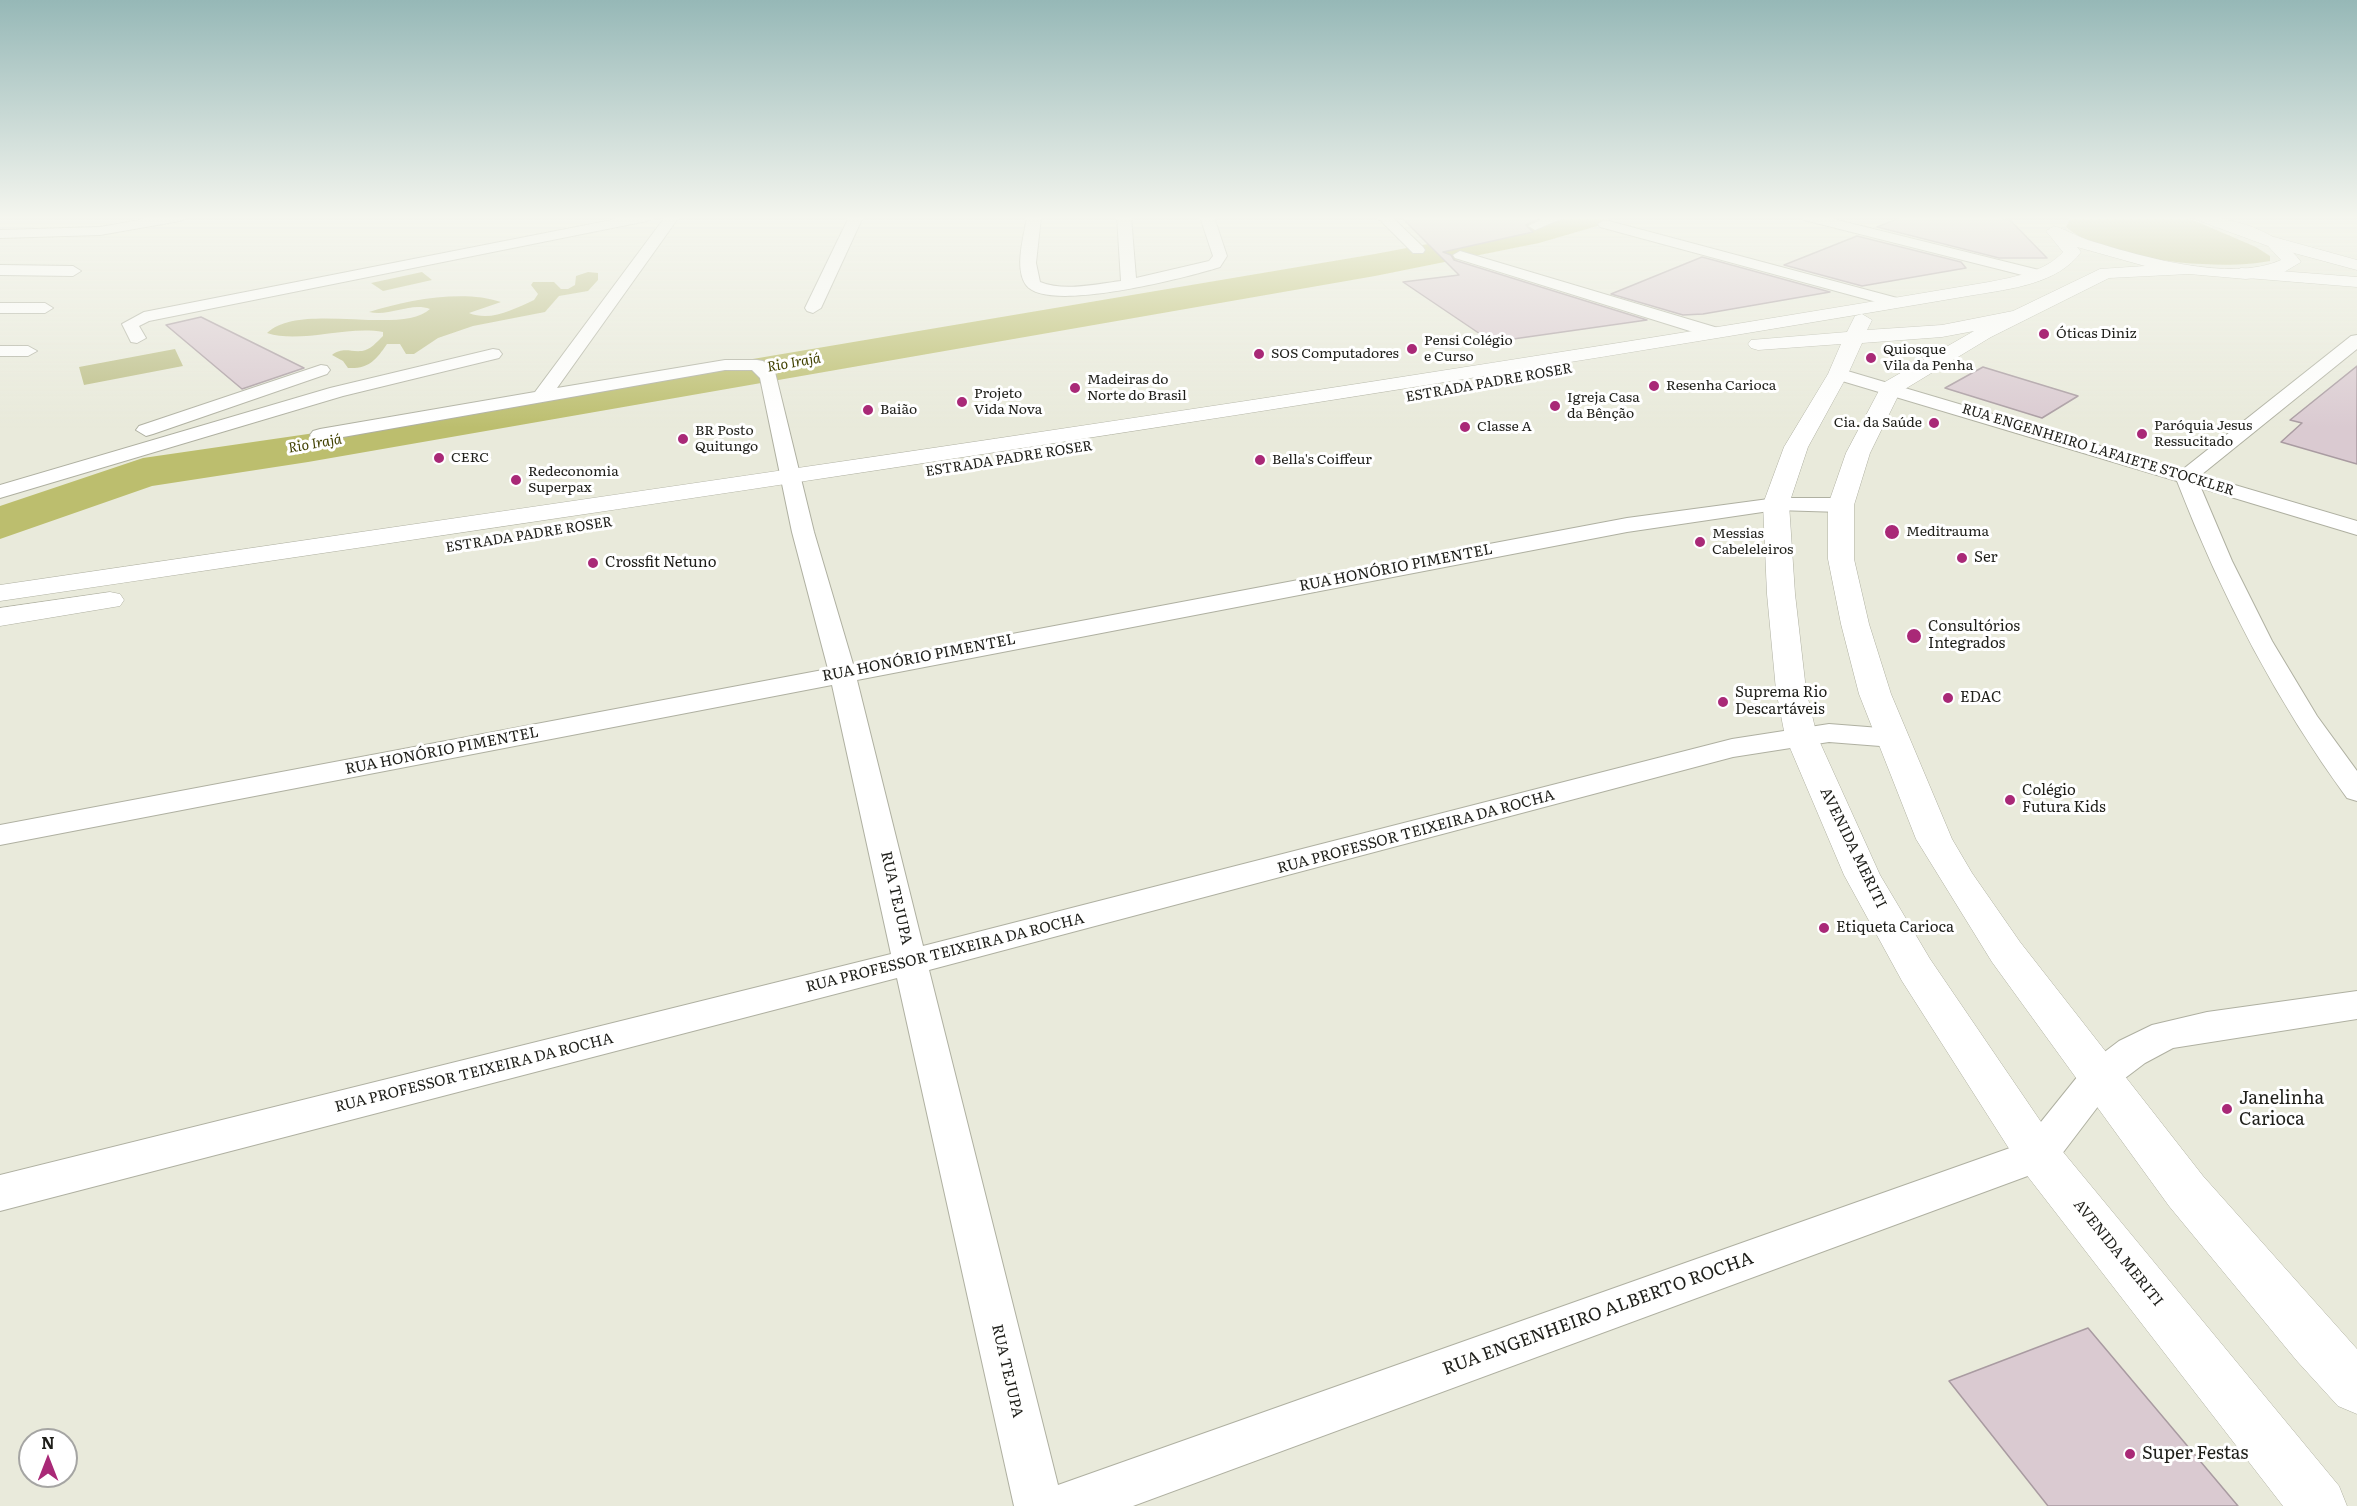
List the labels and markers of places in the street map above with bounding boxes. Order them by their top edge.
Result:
place label: Óticas Diniz [2056,326,2137,342]
marker: Óticas Diniz [2037,327,2051,341]
place label: Pensi Colégio e Curso [1424,333,1513,366]
marker: Pensi Colégio e Curso [1405,342,1419,356]
place label: Quiosque Vila da Penha [1883,342,1973,374]
place label: SOS Computadores [1271,346,1399,362]
marker: SOS Computadores [1252,347,1266,361]
marker: Quiosque Vila da Penha [1864,351,1878,365]
place label: Madeiras do Norte do Brasil [1087,372,1187,404]
place label: Resenha Carioca [1666,378,1776,394]
marker: Resenha Carioca [1647,379,1661,393]
marker: Madeiras do Norte do Brasil [1068,381,1082,395]
place label: Projeto Vida Nova [974,386,1042,418]
place label: Igreja Casa da Bênção [1567,390,1640,422]
marker: Projeto Vida Nova [955,395,969,409]
marker: Igreja Casa da Bênção [1548,399,1562,413]
place label: Baião [880,402,917,418]
marker: Baião [861,403,875,417]
place label: Cia. da Saúde [1834,415,1922,431]
marker: Cia. da Saúde [1927,416,1941,430]
place label: Paróquia Jesus Ressucitado [2154,418,2252,450]
place label: Classe A [1477,419,1532,435]
marker: Classe A [1458,420,1472,434]
place label: BR Posto Quitungo [695,423,758,455]
marker: Paróquia Jesus Ressucitado [2135,427,2149,441]
marker: BR Posto Quitungo [676,432,690,446]
place label: CERC [451,450,489,466]
marker: CERC [432,451,446,465]
place label: Bella's Coiffeur [1272,452,1372,468]
marker: Bella's Coiffeur [1253,453,1267,467]
place label: Redeconomia Superpax [528,464,619,496]
marker: Redeconomia Superpax [509,473,523,487]
marker: Meditrauma [1883,523,1901,541]
place label: Meditrauma [1906,524,1989,540]
place label: Messias Cabeleleiros [1712,526,1793,558]
marker: Messias Cabeleleiros [1693,535,1707,549]
place label: Ser [1974,549,1998,567]
marker: Ser [1955,551,1969,565]
place label: Crossfit Netuno [605,554,716,572]
marker: Crossfit Netuno [586,556,600,570]
place label: Consultórios Integrados [1928,618,2020,653]
marker: Consultórios Integrados [1905,627,1923,645]
place label: Suprema Rio Descartáveis [1735,684,1827,719]
place label: EDAC [1960,689,2001,707]
marker: EDAC [1941,691,1955,705]
marker: Suprema Rio Descartáveis [1716,695,1730,709]
place label: Colégio Futura Kids [2022,782,2106,817]
marker: Colégio Futura Kids [2003,793,2017,807]
place label: Etiqueta Carioca [1836,919,1954,937]
marker: Etiqueta Carioca [1817,921,1831,935]
place label: Janelinha Carioca [2239,1088,2324,1130]
marker: Janelinha Carioca [2220,1102,2234,1116]
place label: Super Festas [2142,1443,2249,1465]
marker: Super Festas [2123,1447,2137,1461]

